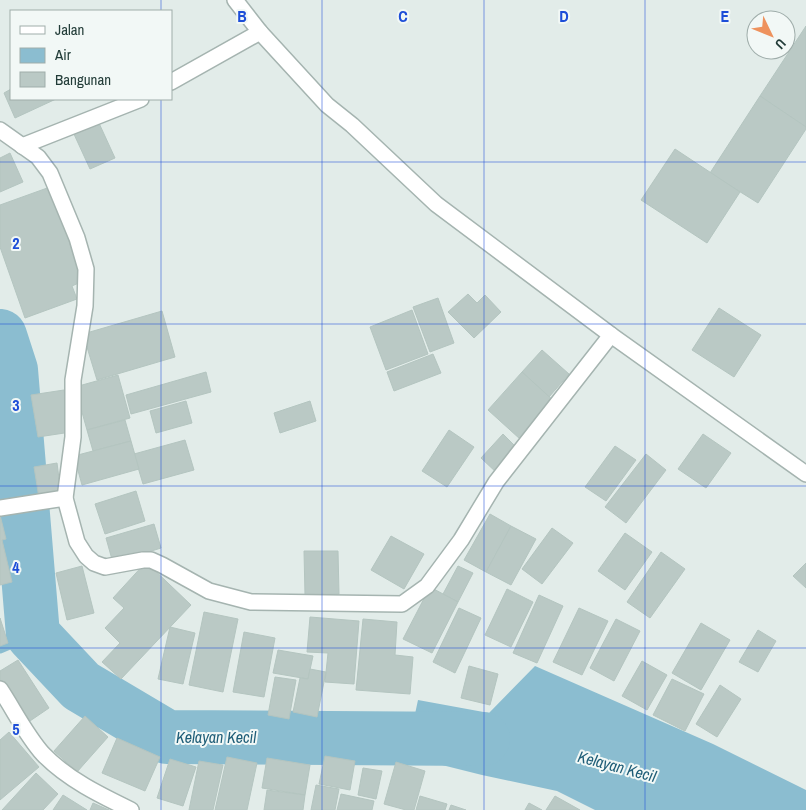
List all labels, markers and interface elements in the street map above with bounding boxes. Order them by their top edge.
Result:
text: B [237,5,247,27]
text: C [398,5,408,27]
text: D [559,5,569,27]
text: E [721,5,730,27]
legend [10,10,172,100]
north arrow [746,10,796,60]
text: Jalan [55,19,84,40]
text: U [771,35,790,53]
text: Air [54,44,71,65]
text: Bangunan [55,69,111,90]
text: 2 [12,232,20,254]
text: 3 [12,394,20,416]
text: 4 [12,556,20,578]
text: 5 [12,718,20,740]
water label: Kelayan Kecil [176,726,257,748]
water label: Kelayan Kecil [575,745,660,787]

